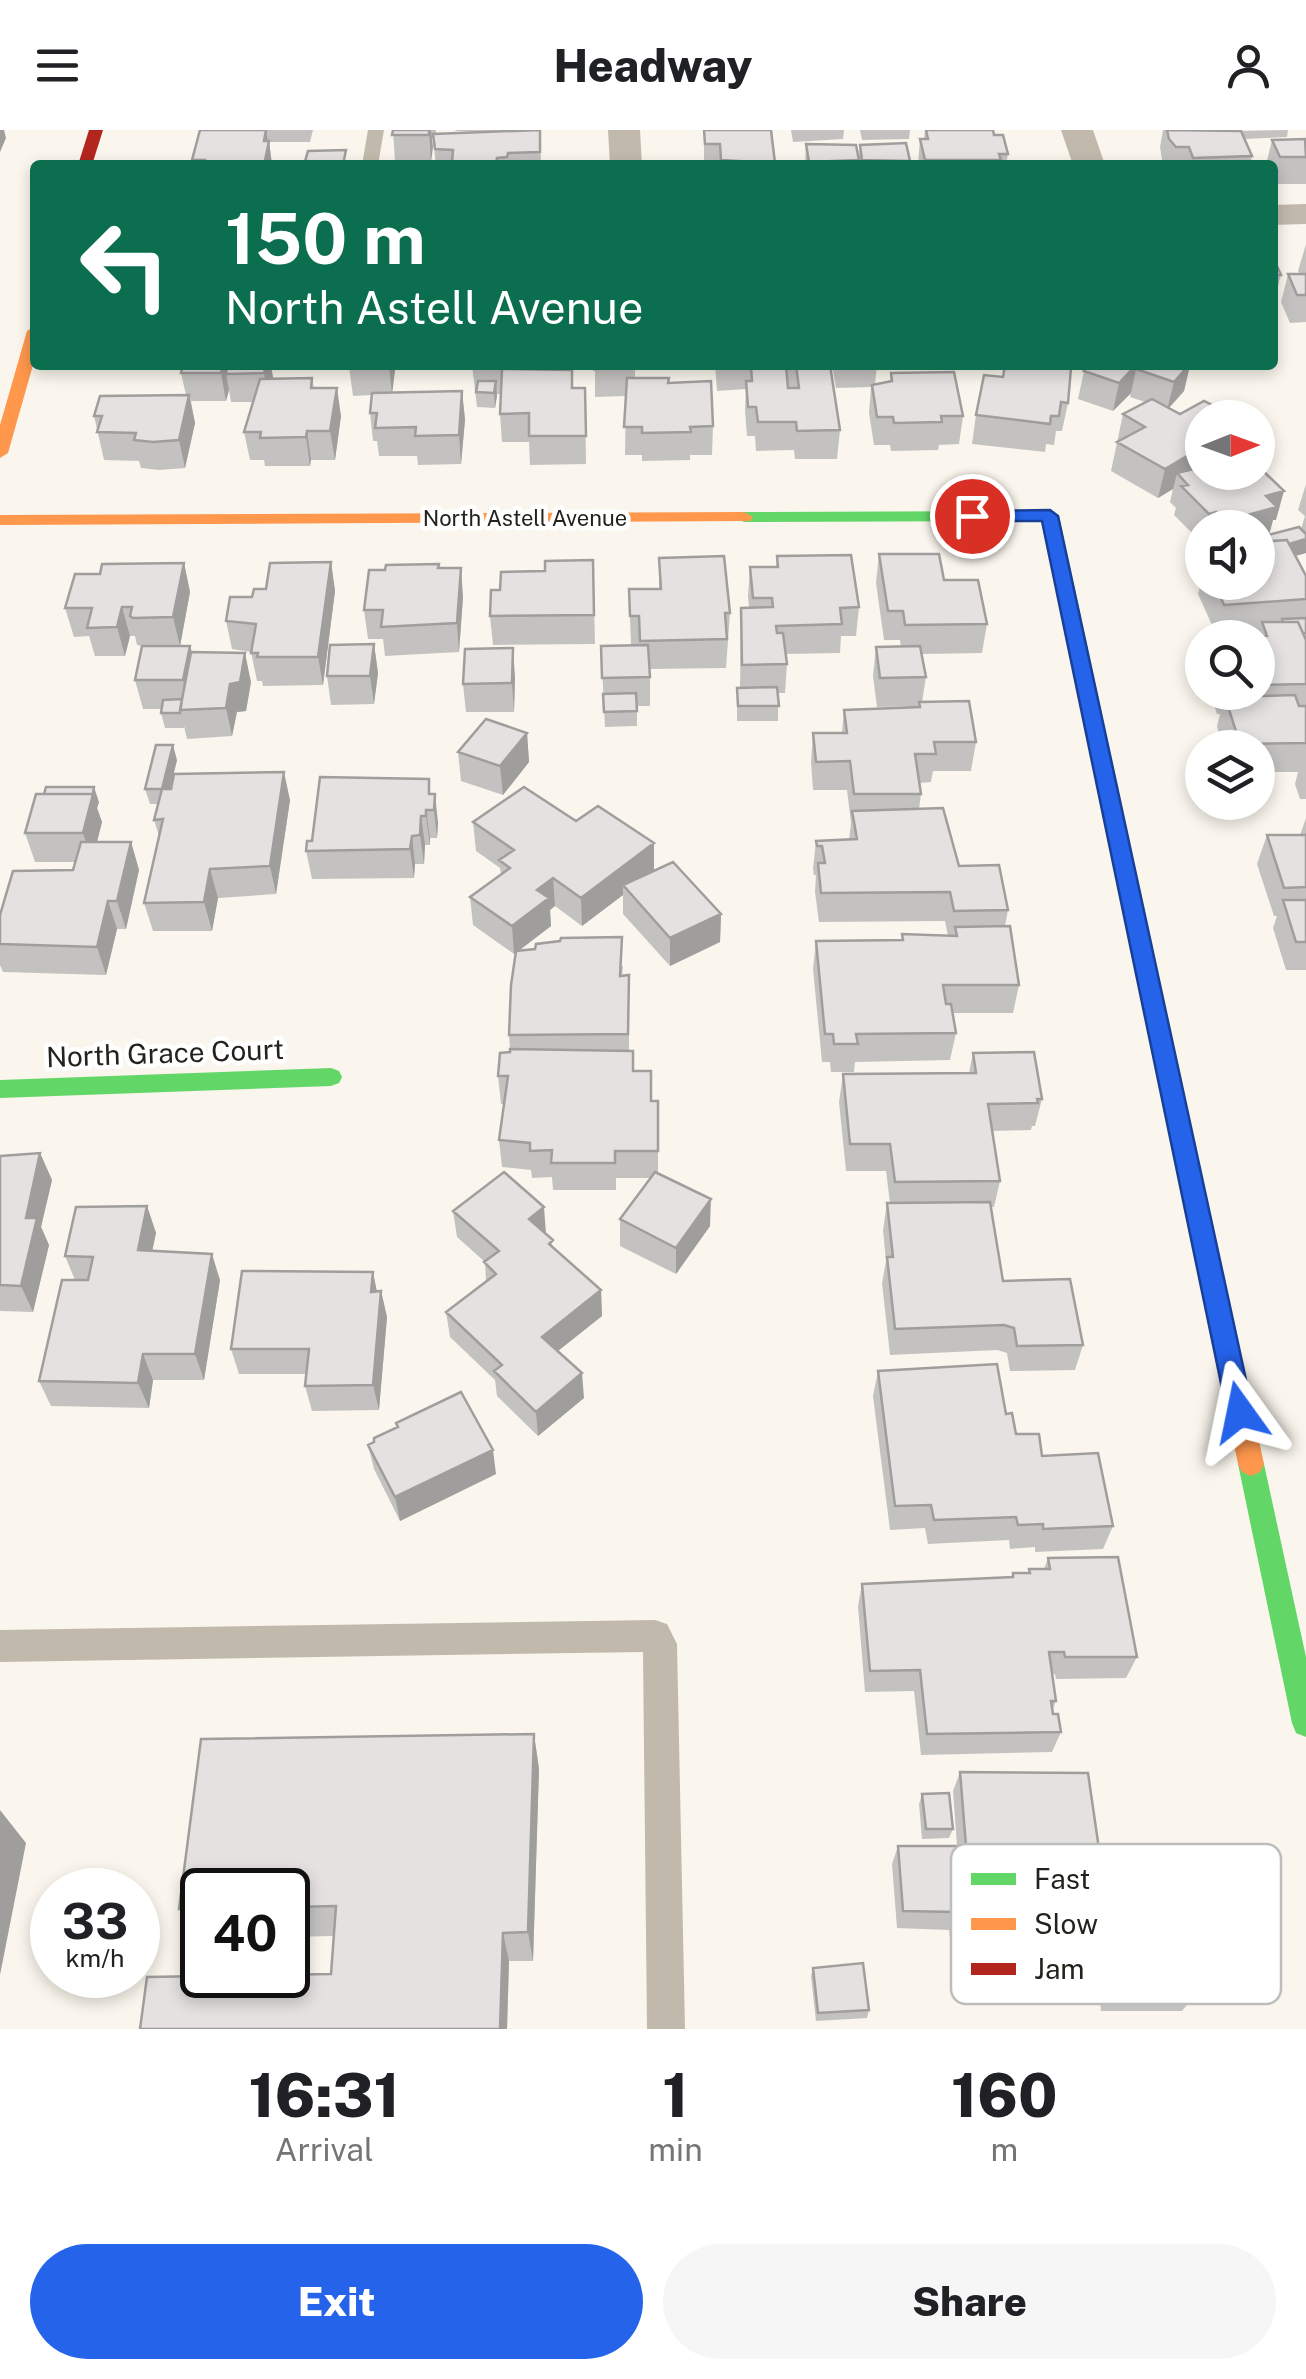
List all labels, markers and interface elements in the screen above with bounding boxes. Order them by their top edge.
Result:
icon: menu [30,38,85,93]
icon: person [1221,38,1276,93]
text: Headway [554,39,752,92]
text: 150 m [225,197,426,280]
icon: left [60,200,190,330]
text: North Astell Avenue [225,281,643,334]
north arrow [1185,400,1275,490]
map controls [1185,400,1275,820]
pin [930,474,1015,559]
icon: arrive [945,489,1000,544]
street label: North Astell Avenue [423,505,627,531]
button: sound [1185,510,1275,600]
button: search [1185,620,1275,710]
button: layers [1185,730,1275,820]
street label: North Grace Court [45,1032,285,1073]
position arrow [1188,1360,1292,1464]
legend [951,1844,1281,2004]
text: Fast [1034,1862,1090,1895]
speed limit sign: 40 [180,1868,310,1998]
text: 33 [62,1891,128,1950]
text: Slow [1034,1907,1098,1940]
text: km/h [66,1943,124,1973]
text: Jam [1034,1952,1085,1985]
text: 16:31 [248,2060,400,2131]
text: 1 [662,2060,689,2131]
text: 160 [951,2060,1058,2131]
text: Arrival [275,2131,374,2168]
text: min [648,2131,703,2168]
text: m [990,2131,1018,2168]
button: Exit [30,2244,643,2359]
button: Share [663,2244,1276,2359]

